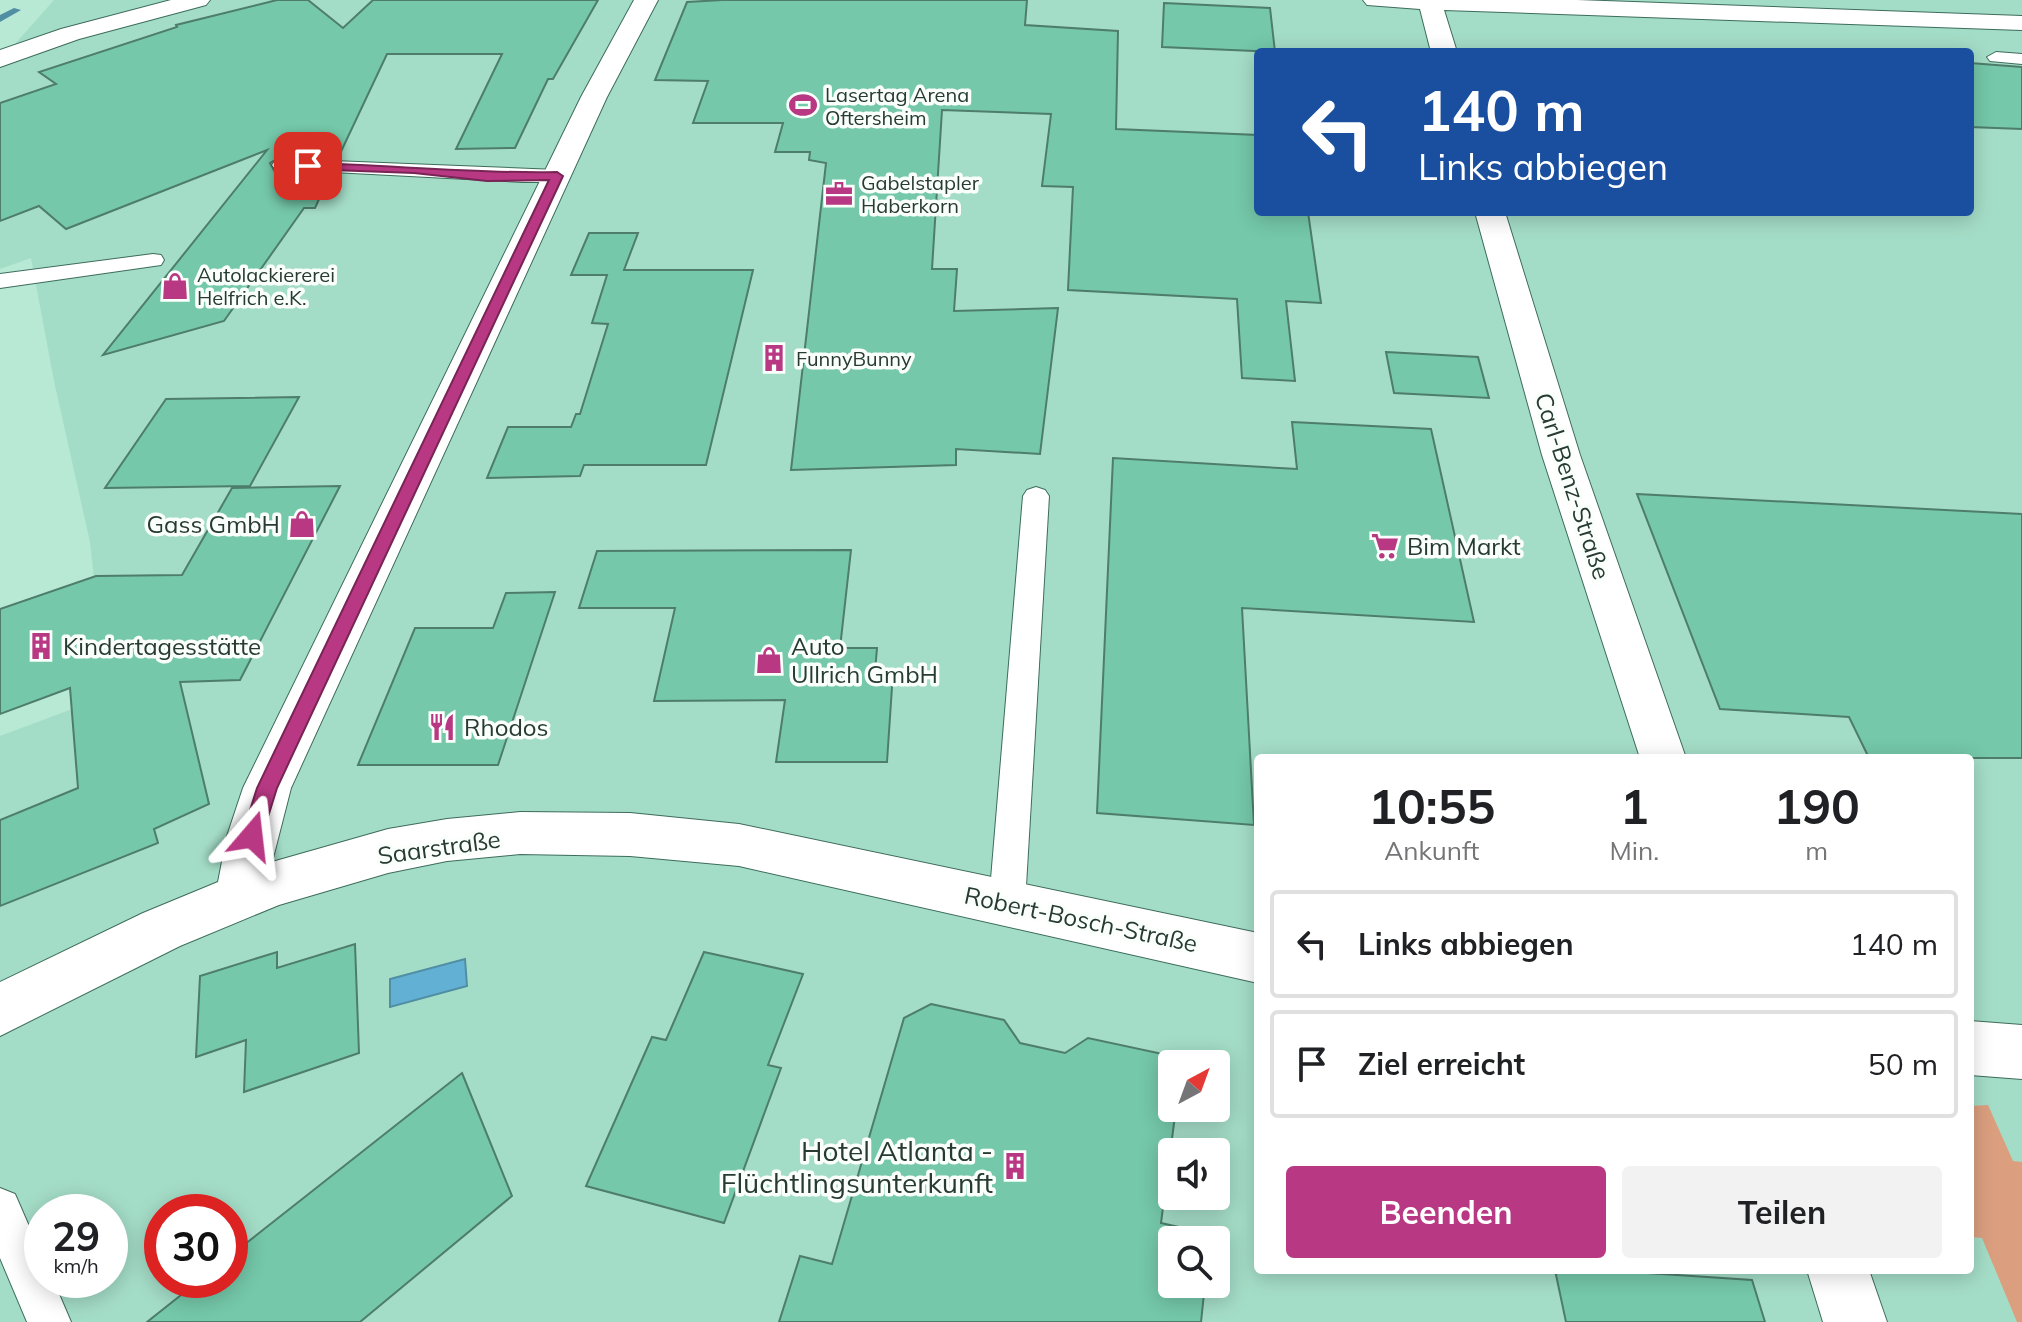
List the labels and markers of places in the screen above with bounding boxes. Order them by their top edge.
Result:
place label: Lasertag Arena Oftersheim [825,82,969,130]
sports icon: Lasertag Arena Oftersheim [788,90,818,120]
pin [274,132,342,200]
place label: Gabelstapler Haberkorn [861,170,980,218]
office icon: Gabelstapler Haberkorn [824,179,854,209]
place label: Autolackiererei Helfrich e.K. [197,262,335,310]
shop icon: Autolackiererei Helfrich e.K. [160,271,190,301]
building icon: FunnyBunny [759,343,789,373]
place label: FunnyBunny [796,346,912,371]
place label: Gass GmbH [147,509,280,539]
shop icon: Gass GmbH [287,509,317,539]
supermarket icon: Bim Markt [1370,531,1400,561]
place label: Bim Markt [1407,531,1521,561]
building icon: Kindertagesstätte [26,631,56,661]
place label: Kindertagesstätte [63,631,261,661]
place label: Auto Ullrich GmbH [791,631,938,689]
shop icon: Auto Ullrich GmbH [754,645,784,675]
restaurant icon: Rhodos [427,712,457,742]
place label: Rhodos [464,712,548,742]
place label: Hotel Atlanta - Flüchtlingsunterkunft [721,1133,993,1200]
building icon: Hotel Atlanta - Flüchtlingsunterkunft [1000,1151,1030,1181]

